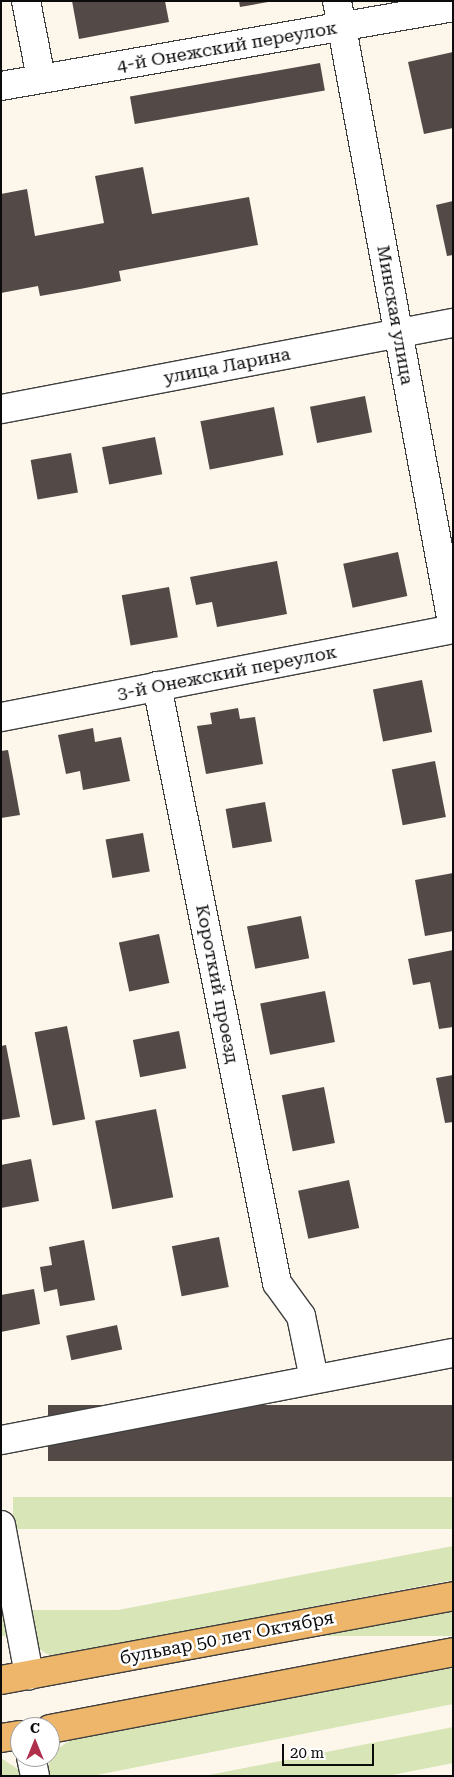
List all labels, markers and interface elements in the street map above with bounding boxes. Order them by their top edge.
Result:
street label: 4-й Онежский переулок [115,17,339,77]
street label: Минская улица [372,244,418,386]
street label: улица Ларина [162,343,292,389]
street label: 3-й Онежский переулок [115,641,339,705]
street label: Короткий проезд [191,903,243,1065]
street label: бульвар 50 лет Октября [118,1607,336,1669]
north arrow [10,1717,60,1767]
text: С [30,1720,40,1736]
scale bar [284,1734,376,1766]
text: 20 m [290,1744,324,1762]

